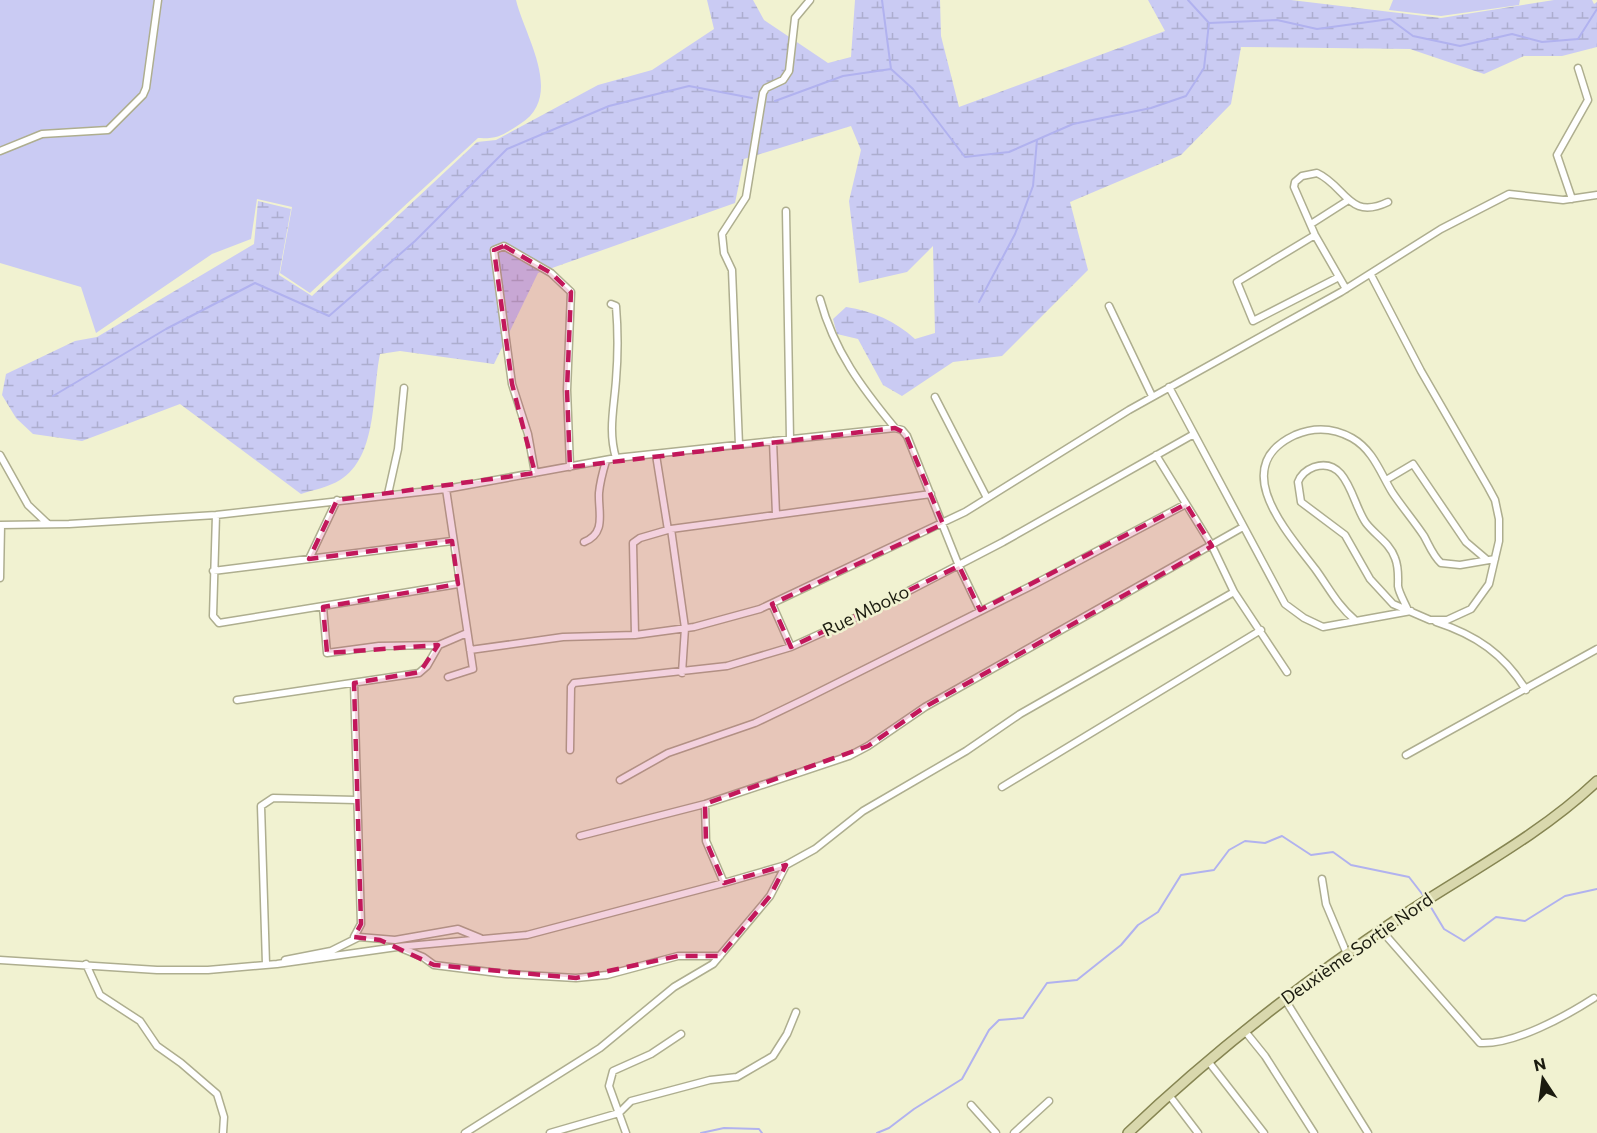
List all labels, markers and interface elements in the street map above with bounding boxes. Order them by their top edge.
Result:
street label: Rue Mboko [819,580,912,641]
street label: Deuxième Sortie Nord [1276,887,1437,1009]
north arrow [1513,1049,1573,1109]
text: N [1532,1053,1547,1075]

